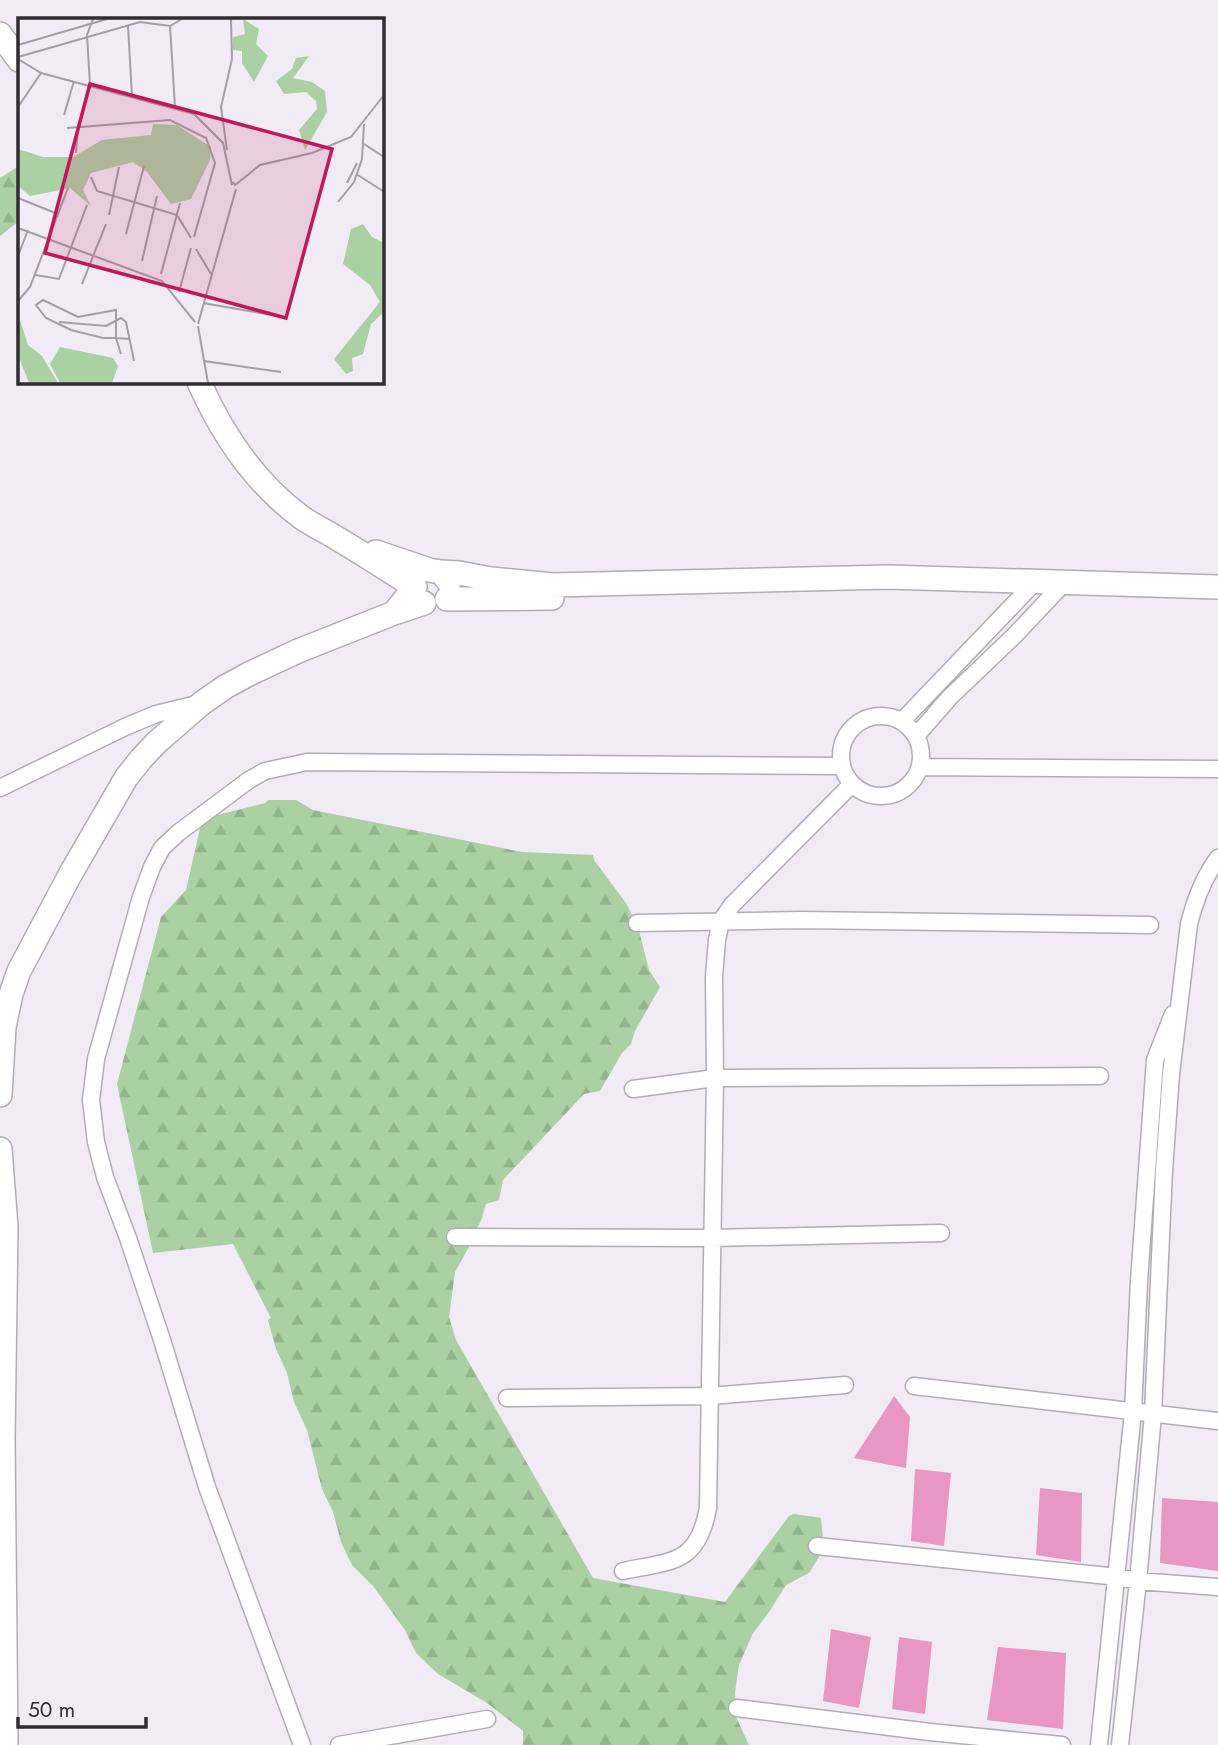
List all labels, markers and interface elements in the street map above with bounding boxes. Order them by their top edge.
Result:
inset map [18,18,383,383]
scale bar [18,1686,145,1730]
text: 50 m [28,1695,75,1725]

